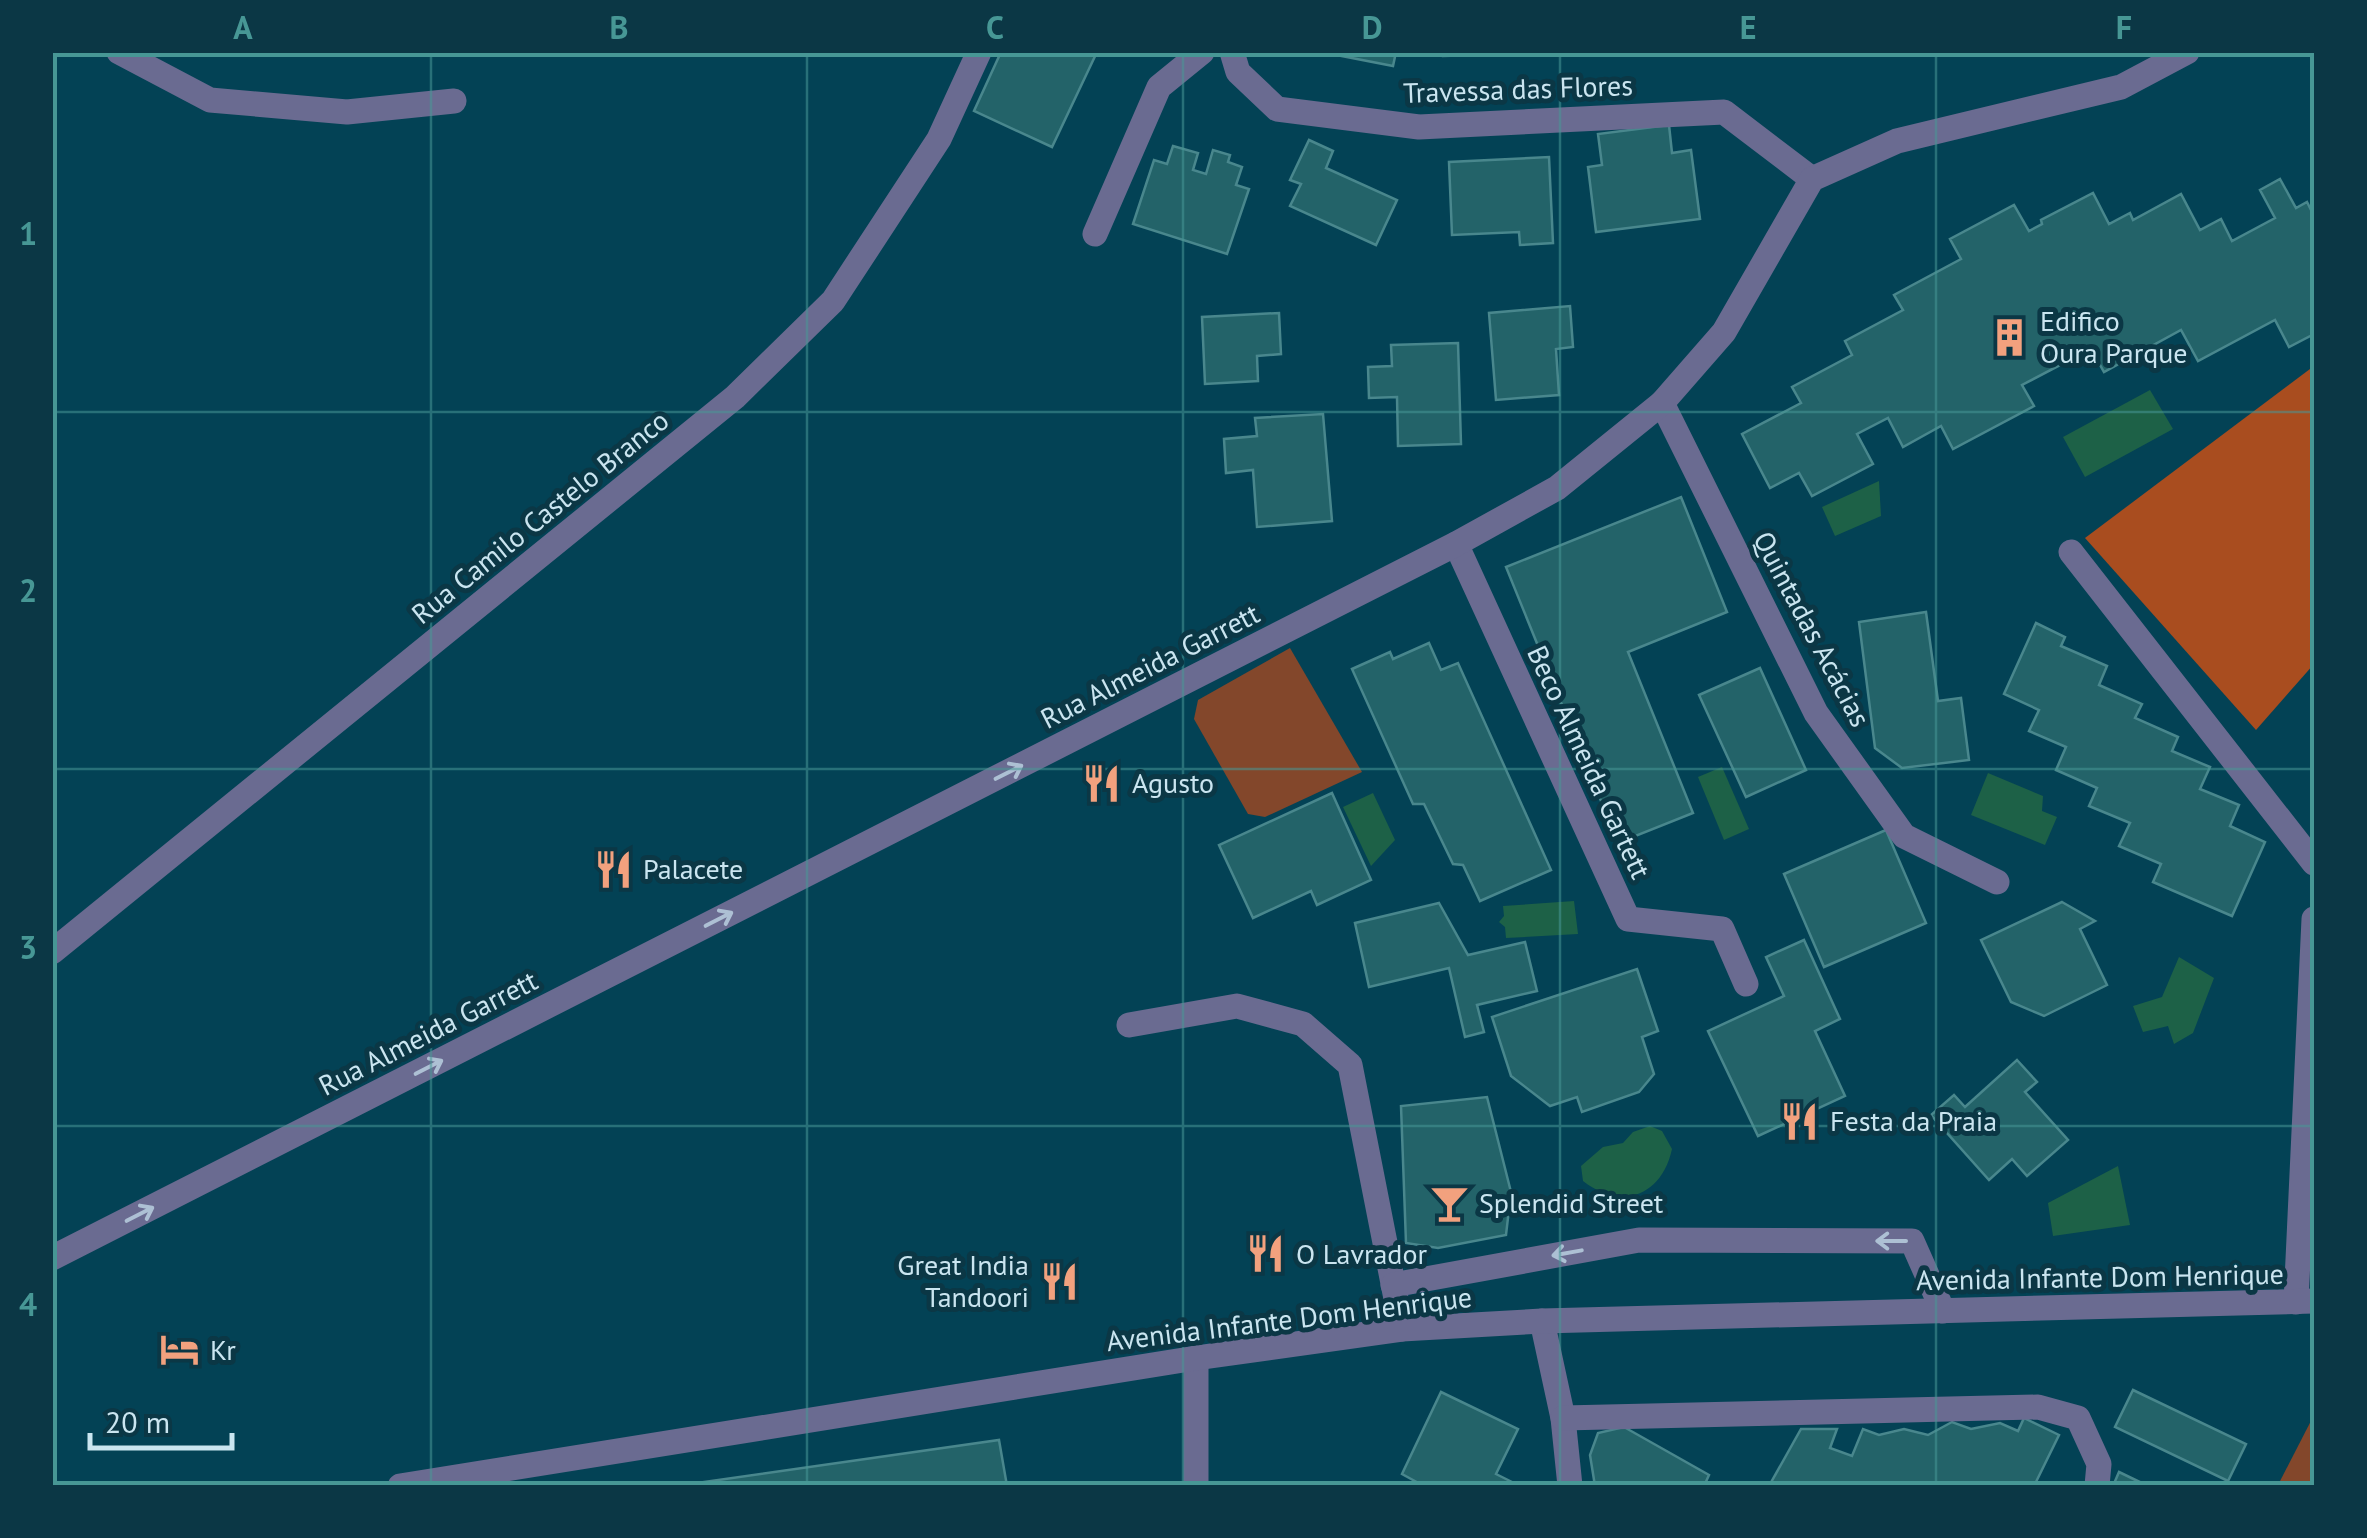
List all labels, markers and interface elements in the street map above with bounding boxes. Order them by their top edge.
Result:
text: A [233,6,253,48]
text: B [610,6,628,48]
text: C [986,6,1004,48]
text: D [1362,6,1382,48]
text: E [1740,6,1756,48]
text: F [2116,6,2132,48]
street label: Travessa das Flores [1403,66,1633,111]
text: 1 [19,212,37,254]
place label: Edifico Oura Parque [2040,302,2188,371]
building icon: Edifico Oura Parque [1989,316,2031,358]
street label: Rua Camilo Castelo Branco [404,401,676,632]
street label: Quintadas Acácias [1745,525,1880,733]
text: 2 [19,569,37,611]
street label: Rua Almeida Garrett [1034,594,1266,737]
street label: Beco Almeida Gartett [1519,639,1660,885]
one-way arrow [993,762,1023,781]
restaurant icon: Agusto [1081,762,1123,804]
place label: Agusto [1132,764,1214,801]
restaurant icon: Palacete [592,848,634,890]
place label: Palacete [643,850,743,887]
one-way arrow [703,909,733,928]
text: 3 [19,926,37,968]
street label: Rua Almeida Garrett [312,961,544,1104]
one-way arrow [414,1057,444,1076]
restaurant icon: Festa da Praia [1779,1100,1821,1142]
place label: Festa da Praia [1830,1102,1997,1139]
bar icon: Splendid Street [1428,1182,1470,1224]
place label: Splendid Street [1479,1184,1664,1221]
one-way arrow [124,1204,154,1223]
one-way arrow [1875,1232,1908,1250]
restaurant icon: O Lavrador [1245,1233,1287,1275]
place label: O Lavrador [1296,1235,1427,1272]
one-way arrow [1552,1245,1584,1264]
place label: Great India Tandoori [897,1246,1029,1315]
street label: Avenida Infante Dom Henrique [1916,1255,2284,1298]
restaurant icon: Great India Tandoori [1038,1260,1080,1302]
street label: Avenida Infante Dom Henrique [1104,1278,1474,1359]
text: 4 [19,1283,37,1325]
hotel icon: Kr [159,1329,201,1371]
place label: Kr [210,1331,236,1368]
scale bar [90,1388,232,1450]
text: 20 m [105,1402,170,1441]

